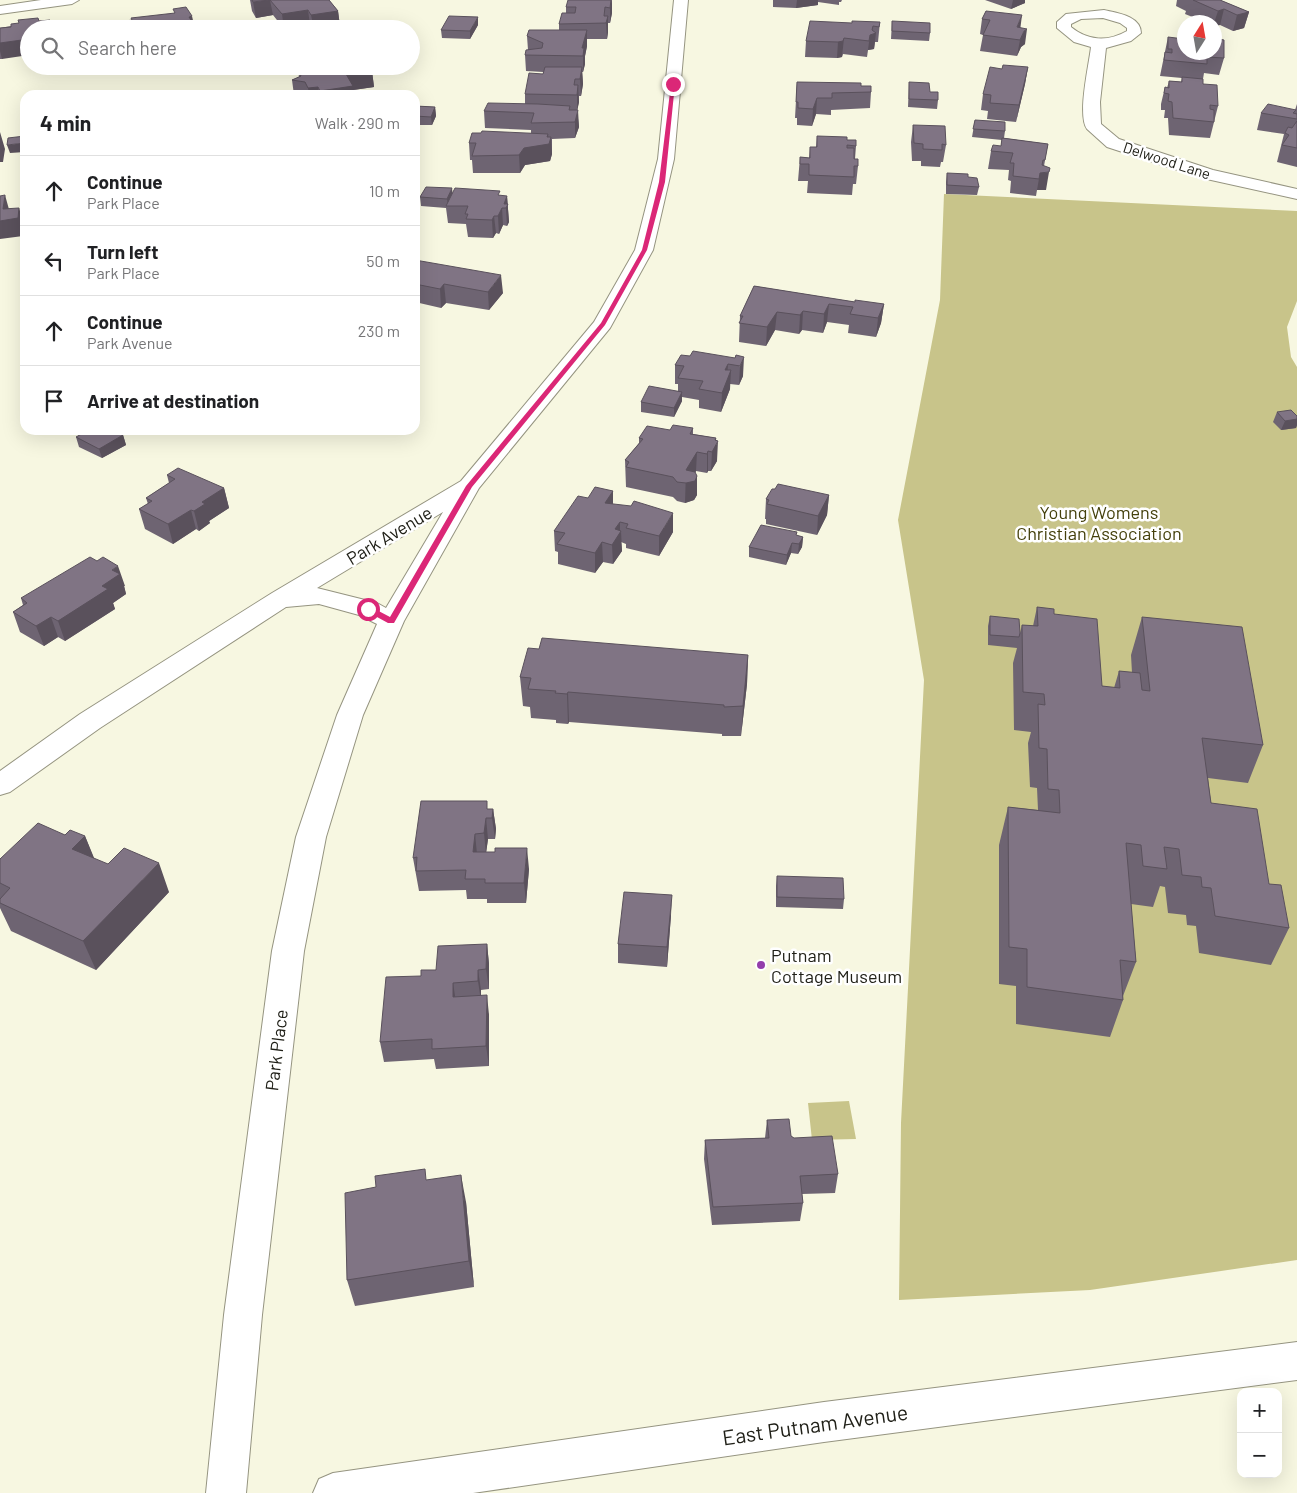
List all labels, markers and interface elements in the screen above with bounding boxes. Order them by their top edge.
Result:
north arrow [1177,15,1222,60]
search box [20,20,420,75]
icon: search [38,34,66,62]
text: Search here [78,36,177,59]
route end [662,73,685,96]
text: 4 min [40,110,91,135]
text: Walk · 290 m [315,113,400,132]
street label: Delwood Lane [1121,137,1213,183]
text: Continue [87,170,163,193]
icon: ahead [40,177,68,205]
text: 10 m [369,181,400,200]
text: Park Place [87,193,160,212]
text: Turn left [87,240,158,263]
icon: left [40,247,68,275]
text: 50 m [366,251,400,270]
text: Park Place [87,263,160,282]
text: Continue [87,310,163,333]
icon: ahead [40,317,68,345]
text: 230 m [358,321,400,340]
text: Park Avenue [87,333,173,352]
icon: arrive [40,387,68,415]
text: Arrive at destination [87,389,259,412]
street label: Park Avenue [342,501,436,569]
park label: Young Womens Christian Association [1016,501,1182,544]
route start [357,598,380,621]
place label: Putnam Cottage Museum [771,944,902,987]
marker: Putnam Cottage Museum [755,959,767,971]
street label: Park Place [260,1008,292,1092]
map controls [1237,1388,1282,1478]
button: + [1237,1388,1282,1433]
street label: East Putnam Avenue [721,1399,909,1449]
button: − [1237,1433,1282,1478]

